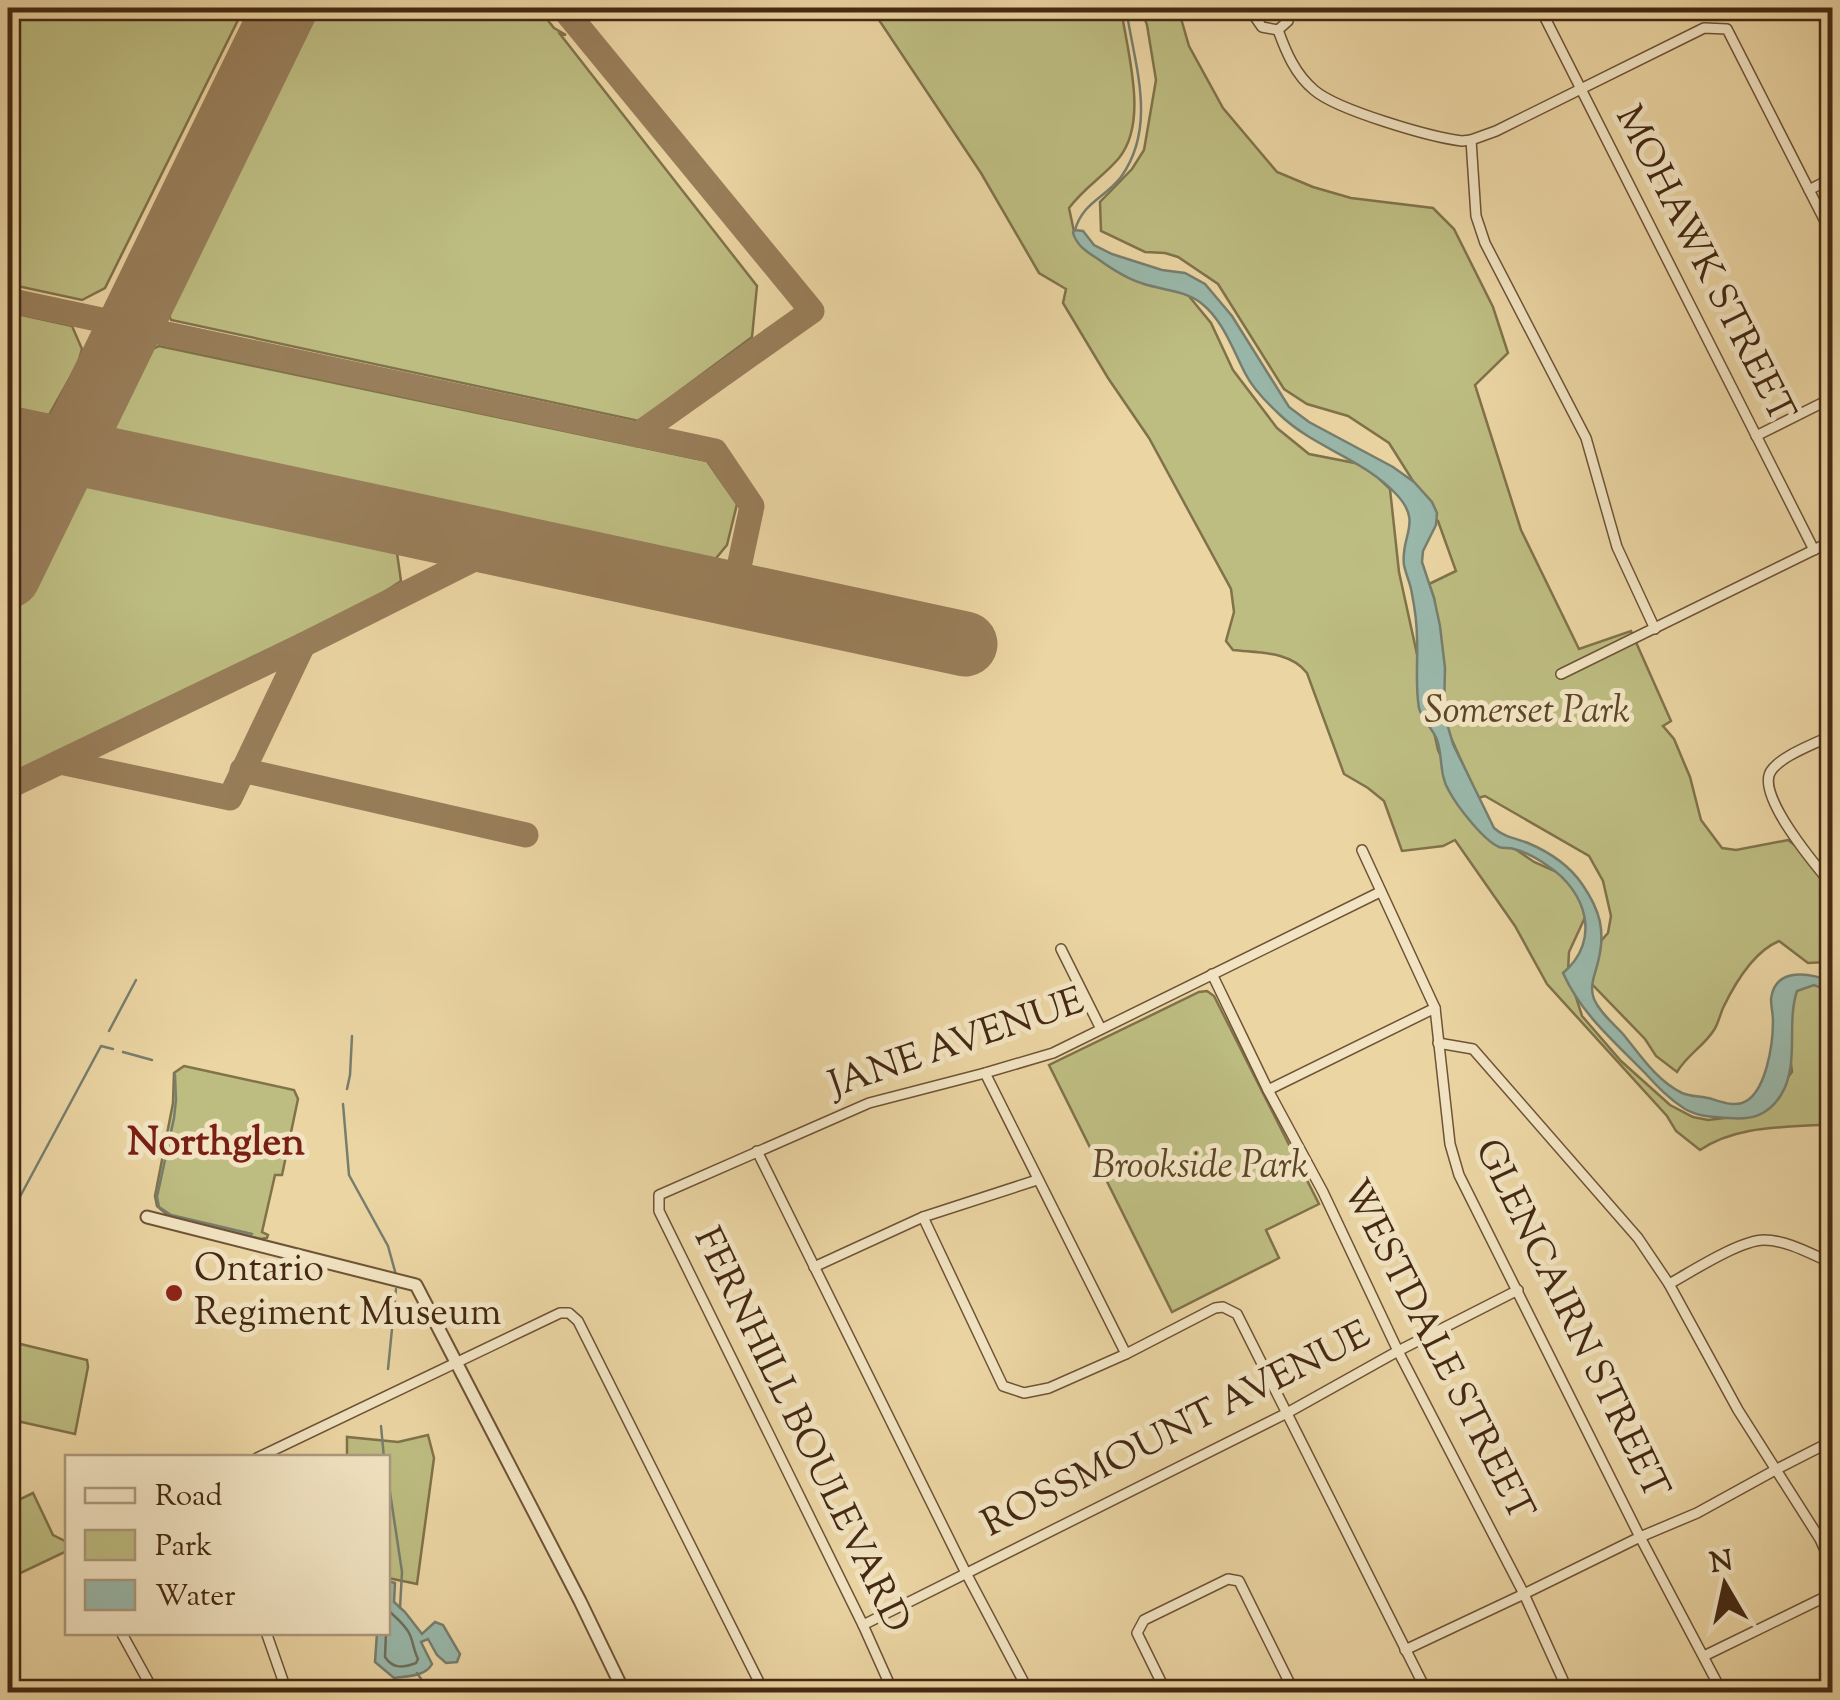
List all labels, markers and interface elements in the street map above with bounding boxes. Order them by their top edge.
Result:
street label: MOHAWK STREET [1600,97,1806,433]
park label: Somerset Park [1424,686,1630,740]
street label: JANE AVENUE [820,976,1092,1115]
district label: Northglen [127,1116,305,1173]
street label: GLENCAIRN STREET [1459,1131,1681,1509]
park label: Brookside Park [1092,1141,1308,1195]
street label: WESTDALE STREET [1326,1171,1546,1531]
street label: FERNHILL BOULEVARD [678,1219,922,1643]
place label: Ontario Regiment Museum [194,1244,501,1342]
marker: Ontario Regiment Museum [163,1282,185,1304]
street label: ROSSMOUNT AVENUE [973,1309,1381,1553]
legend [65,1455,390,1635]
text: Road [155,1476,222,1519]
text: Park [155,1526,212,1569]
north arrow [1675,1535,1775,1635]
text: N [1707,1542,1736,1585]
text: Water [155,1576,236,1619]

